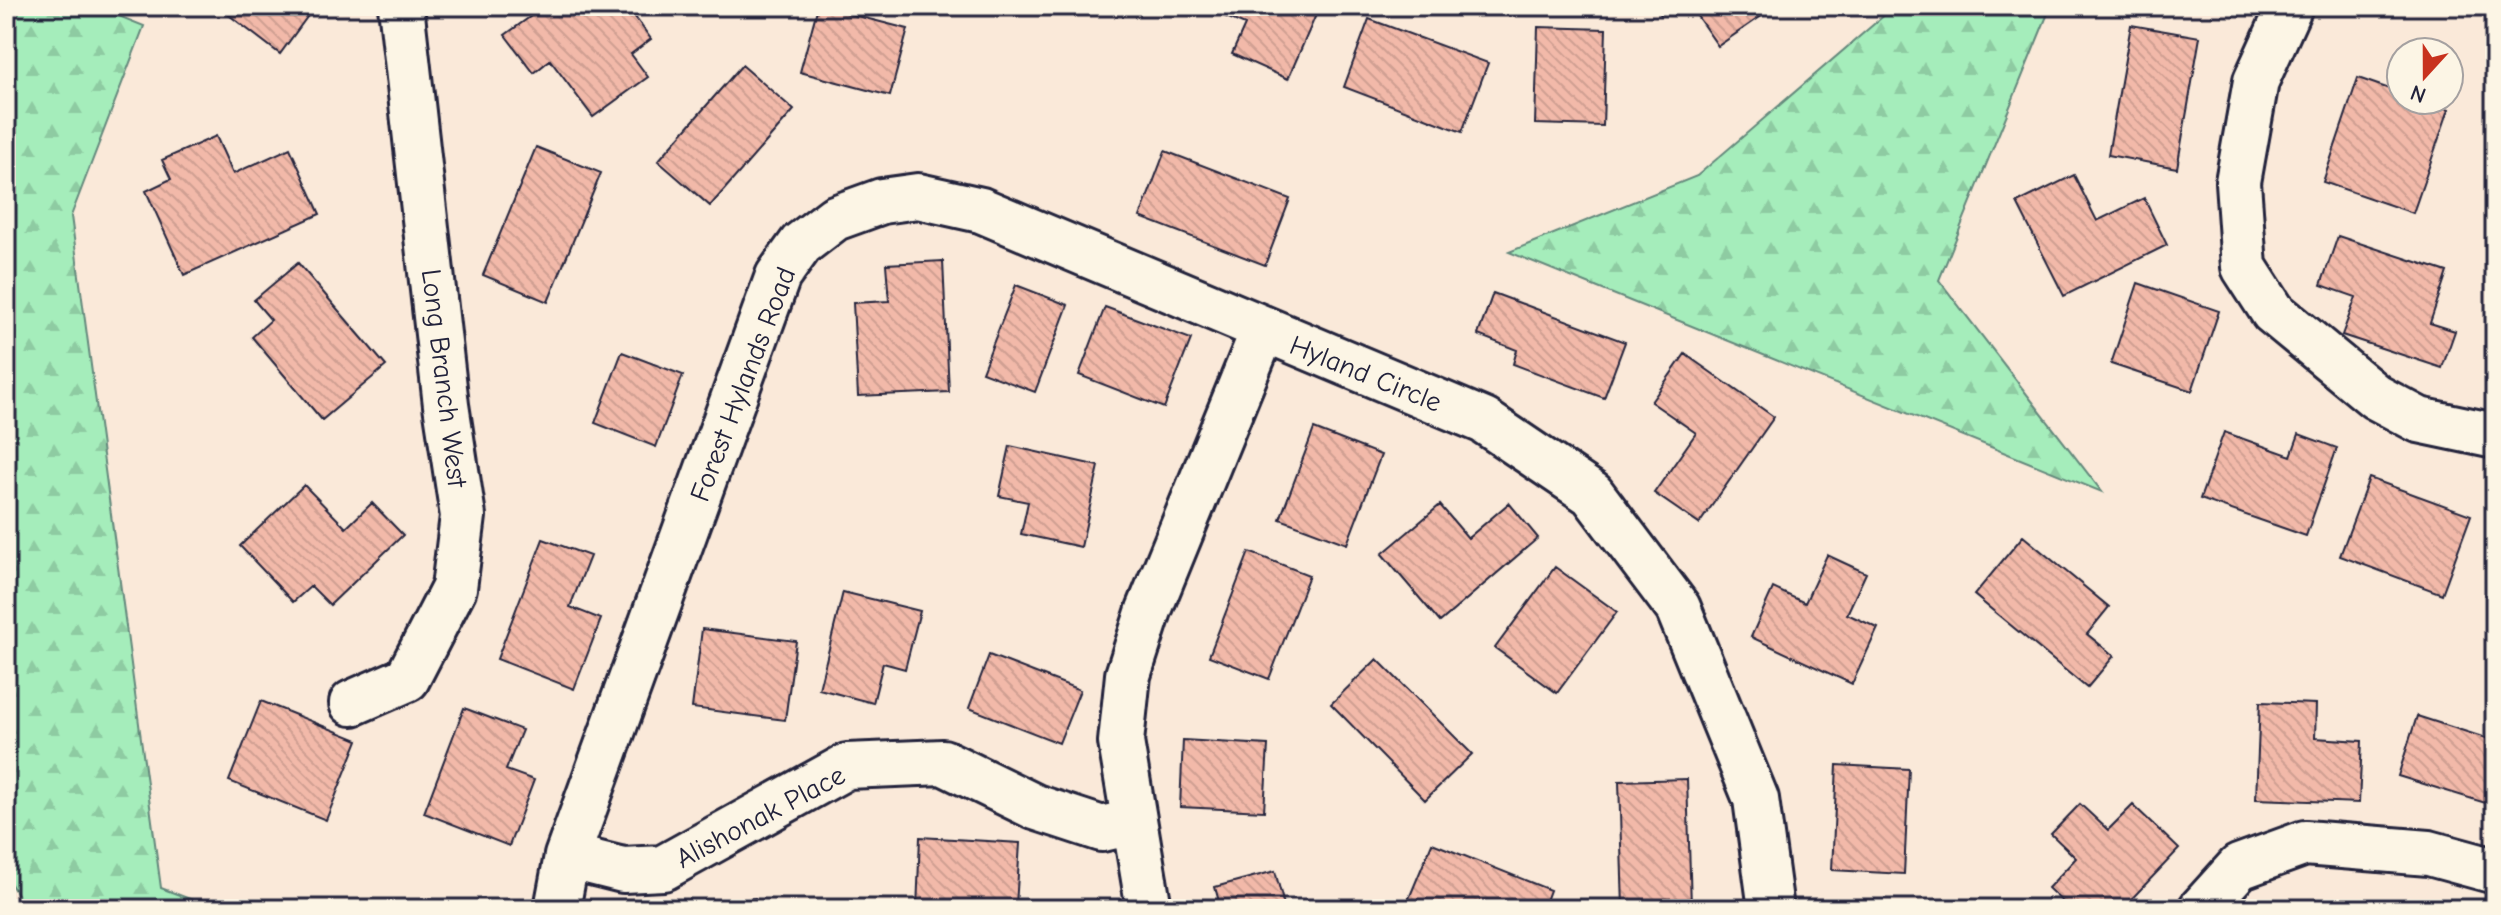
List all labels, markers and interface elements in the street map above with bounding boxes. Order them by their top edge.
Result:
north arrow [2385,36,2465,116]
text: N [2407,79,2430,108]
street label: Forest Hylands Road [684,263,802,506]
street label: Long Branch West [415,267,473,490]
street label: Hyland Circle [1285,329,1446,419]
street label: Alishonak Place [670,759,850,875]

